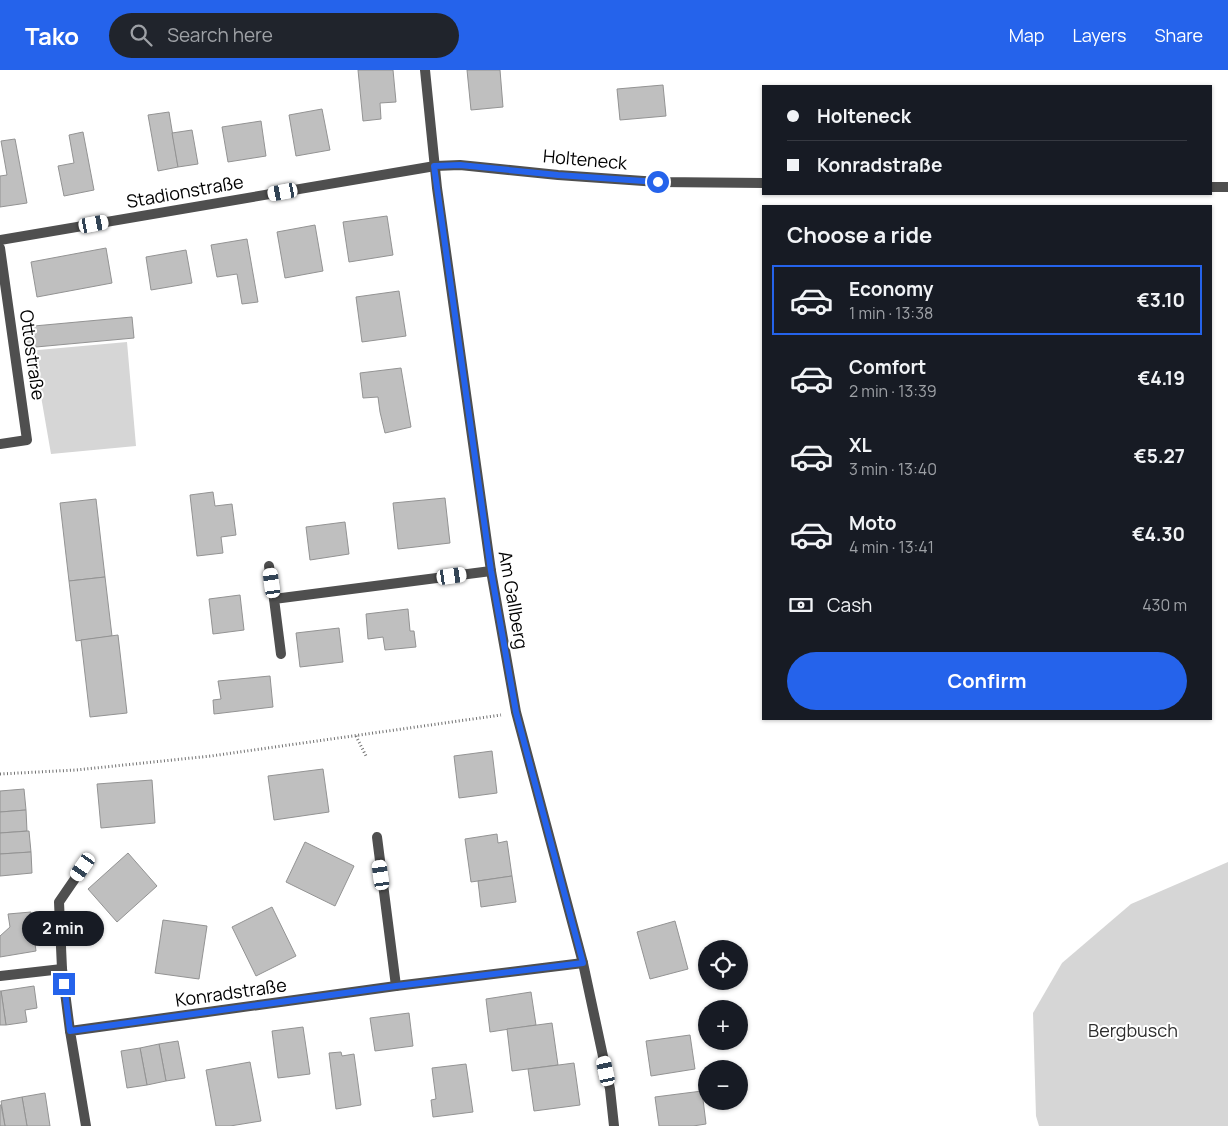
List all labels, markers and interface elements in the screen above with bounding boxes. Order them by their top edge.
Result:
search box [109,13,459,58]
text: Tako [25,19,79,52]
icon: search [127,21,155,49]
text: Search here [167,22,273,48]
text: Map [1009,23,1044,47]
text: Layers [1072,23,1126,47]
text: Share [1154,23,1203,47]
text: Holteneck [817,103,911,129]
street label: Holteneck [542,143,629,175]
text: Konradstraße [817,152,942,178]
street label: Stadionstraße [124,169,245,213]
route start [647,171,669,193]
car [266,182,299,202]
car [77,214,110,234]
text: Choose a ride [787,220,932,250]
text: Economy [849,276,933,302]
icon: car [789,278,834,323]
text: €3.10 [1137,287,1185,313]
text: 1 min · 13:38 [849,302,933,324]
street label: Ottostraße [15,308,51,402]
text: Comfort [849,354,926,380]
icon: car [789,356,834,401]
text: €4.19 [1138,365,1185,391]
text: 2 min · 13:39 [849,380,937,402]
text: XL [849,432,872,458]
icon: car [789,434,834,479]
text: €5.27 [1134,443,1185,469]
text: 3 min · 13:40 [849,458,937,480]
text: Moto [849,510,896,536]
icon: car [789,512,834,557]
text: €4.30 [1132,521,1185,547]
text: 4 min · 13:41 [849,536,934,558]
street label: Am Gallberg [494,549,534,651]
car [436,566,467,586]
car [262,567,281,599]
icon: cash [787,591,815,619]
text: Cash [827,592,872,618]
text: 430 m [1142,594,1187,616]
button: Confirm [787,652,1187,710]
car [68,850,97,884]
car [371,859,390,891]
callout: 2 min [23,912,105,946]
text: 2 min [42,917,84,939]
map controls [698,940,748,1110]
button: locate [698,940,748,990]
street label: Konradstraße [174,972,288,1012]
route end [53,973,75,995]
button: + [698,1000,748,1050]
park label: Bergbusch [1088,1018,1178,1042]
car [595,1055,616,1087]
button: − [698,1060,748,1110]

